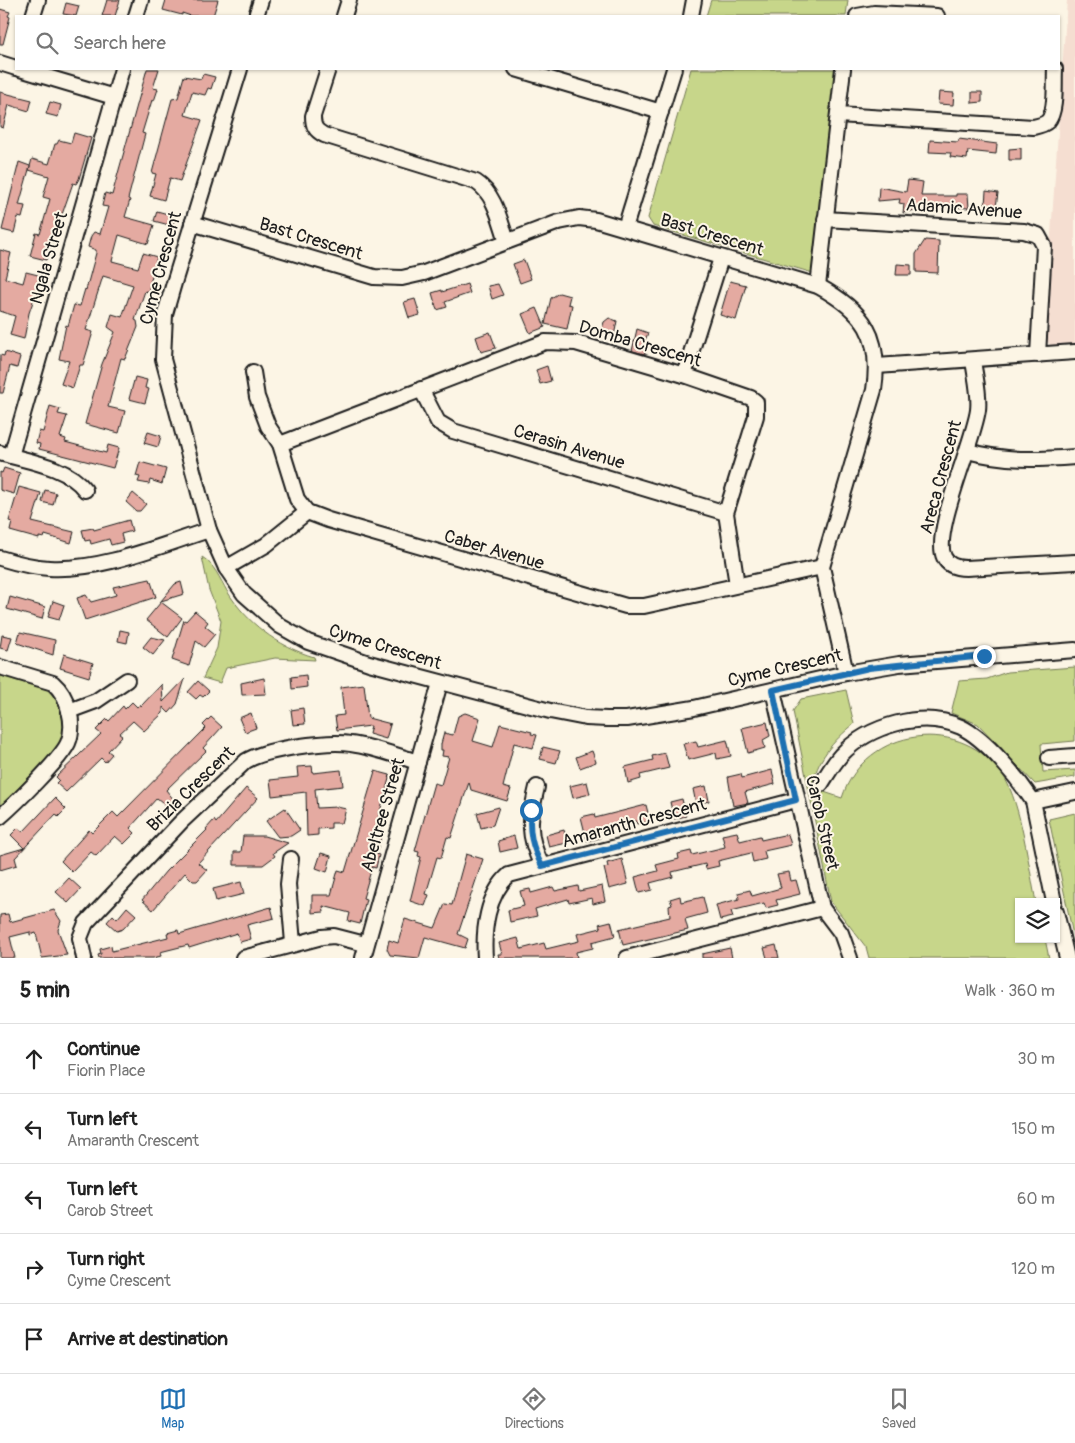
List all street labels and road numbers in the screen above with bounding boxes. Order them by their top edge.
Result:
street label: Adamic Avenue [905,193,1023,225]
street label: Ngala Street [25,208,73,307]
street label: Cyme Crescent [135,208,187,327]
street label: Bast Crescent [658,208,767,262]
street label: Bast Crescent [257,212,366,266]
street label: Domba Crescent [576,316,705,373]
street label: Areca Crescent [915,417,967,537]
street label: Cerasin Avenue [511,419,628,475]
street label: Caber Avenue [441,525,547,575]
street label: Cyme Crescent [326,619,445,675]
street label: Cyme Crescent [726,644,845,692]
street label: Brizia Crescent [142,741,240,837]
street label: Abeltree Street [356,755,410,875]
street label: Carob Street [800,773,844,873]
street label: Amaranth Crescent [559,792,709,853]

